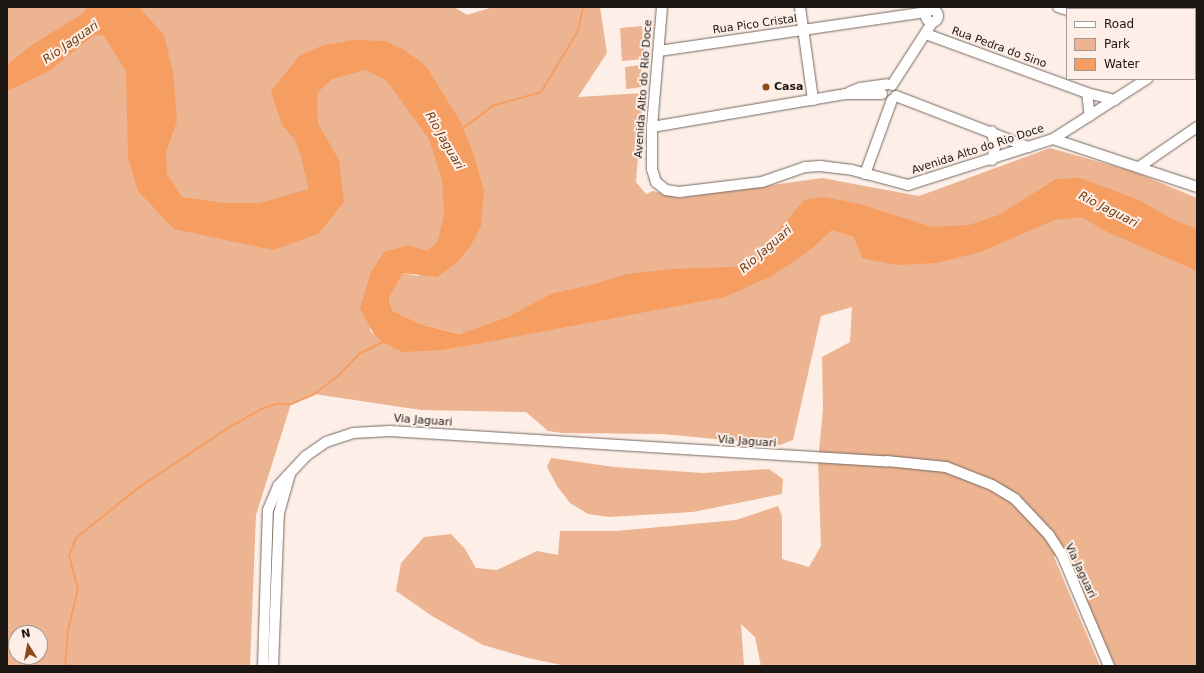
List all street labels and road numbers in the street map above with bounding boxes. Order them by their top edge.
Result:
street label: Rua Pico Cristal [712,13,798,37]
street label: Avenida Alto do Rio Doce [633,19,655,159]
street label: Rua Pedra do Sino [950,25,1048,71]
street label: Avenida Alto do Rio Doce [910,122,1046,178]
street label: Via Jaguari [393,412,453,430]
street label: Via Jaguari [717,433,777,451]
street label: Via Jaguari [1062,542,1098,600]

